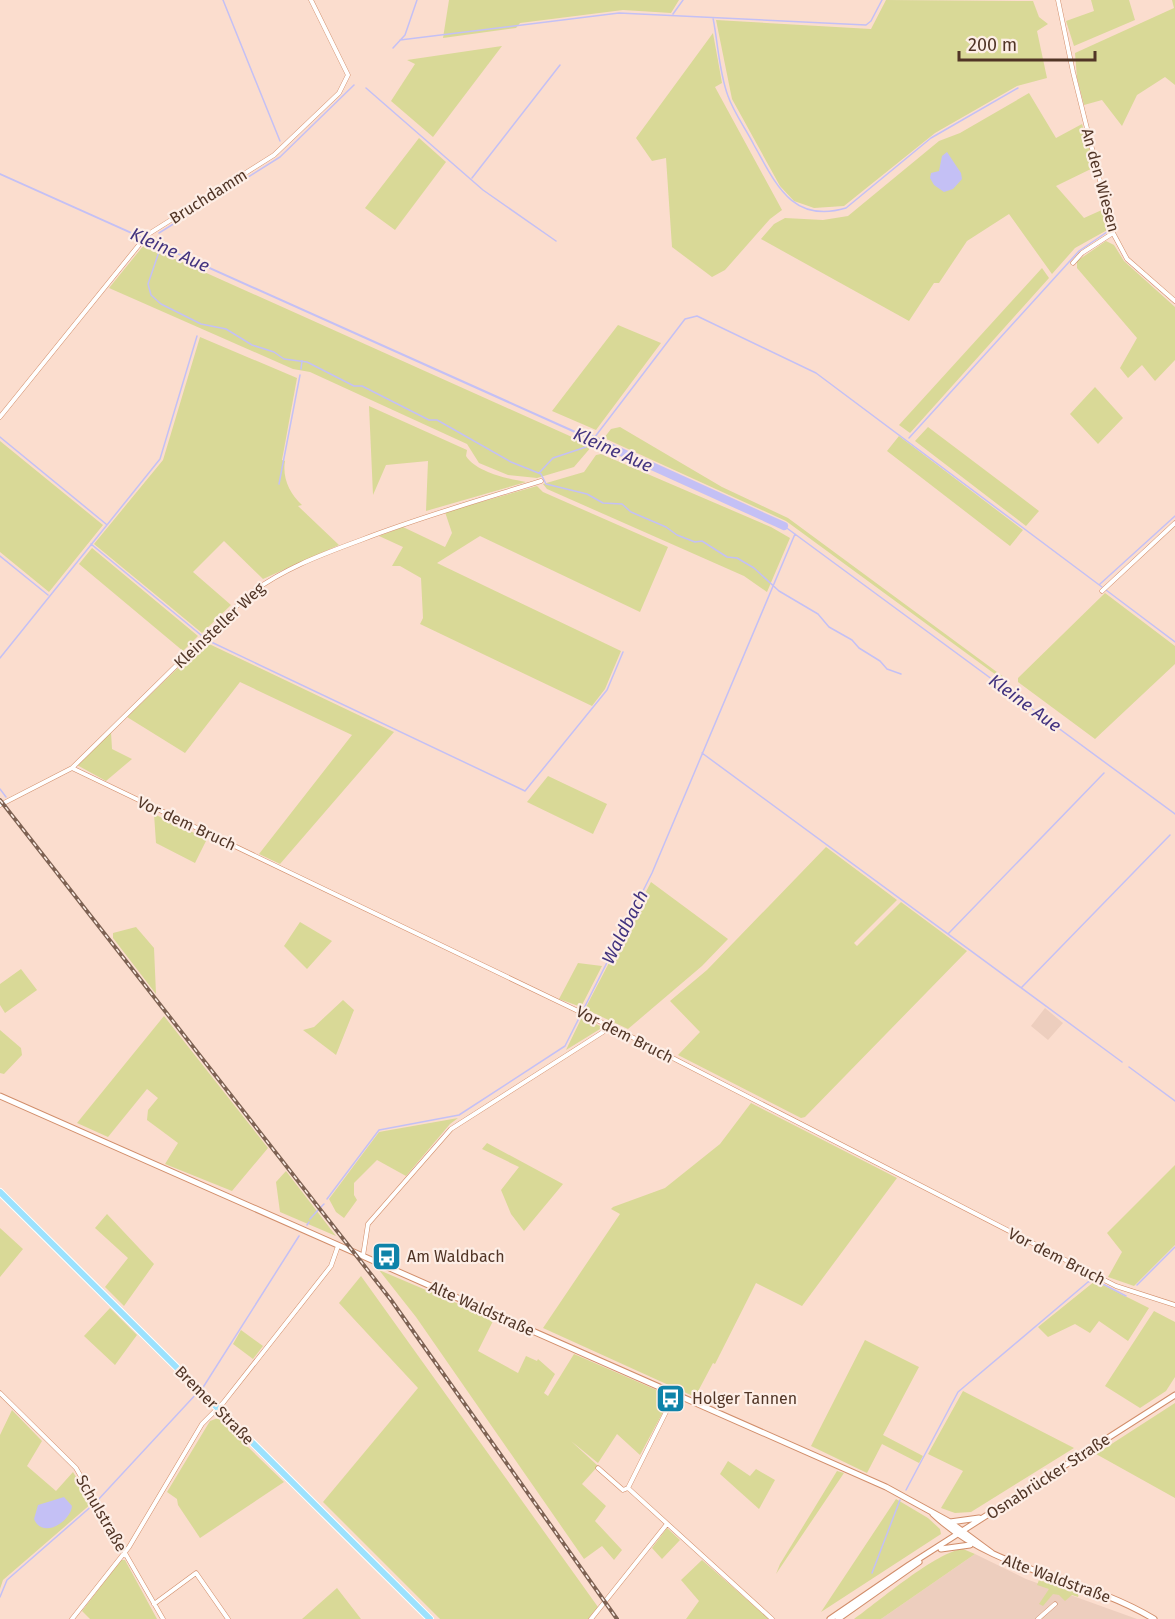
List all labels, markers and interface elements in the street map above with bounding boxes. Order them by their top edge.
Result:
scale bar [959,24,1096,62]
text: 200 m [968,34,1017,56]
street label: An den Wiesen [1078,126,1124,234]
street label: Bruchdamm [166,165,251,228]
water label: Kleine Aue [127,223,213,277]
water label: Kleine Aue [570,423,656,477]
street label: Kleinsteller Weg [170,578,269,672]
water label: Kleine Aue [984,669,1066,737]
street label: Vor dem Bruch [134,792,239,855]
water label: Waldbach [597,886,653,968]
street label: Vor dem Bruch [573,1002,677,1067]
street label: Vor dem Bruch [1005,1224,1109,1289]
bus stop icon: Am Waldbach [370,1240,402,1272]
place label: Am Waldbach [407,1247,505,1266]
street label: Alte Waldstraße [426,1277,538,1340]
street label: Bremer Straße [171,1362,258,1449]
bus stop icon: Holger Tannen [655,1382,687,1414]
place label: Holger Tannen [692,1389,797,1408]
street label: Osnabrücker Straße [983,1429,1114,1523]
street label: Schulstraße [72,1471,131,1555]
street label: Alte Waldstraße [1000,1550,1113,1607]

